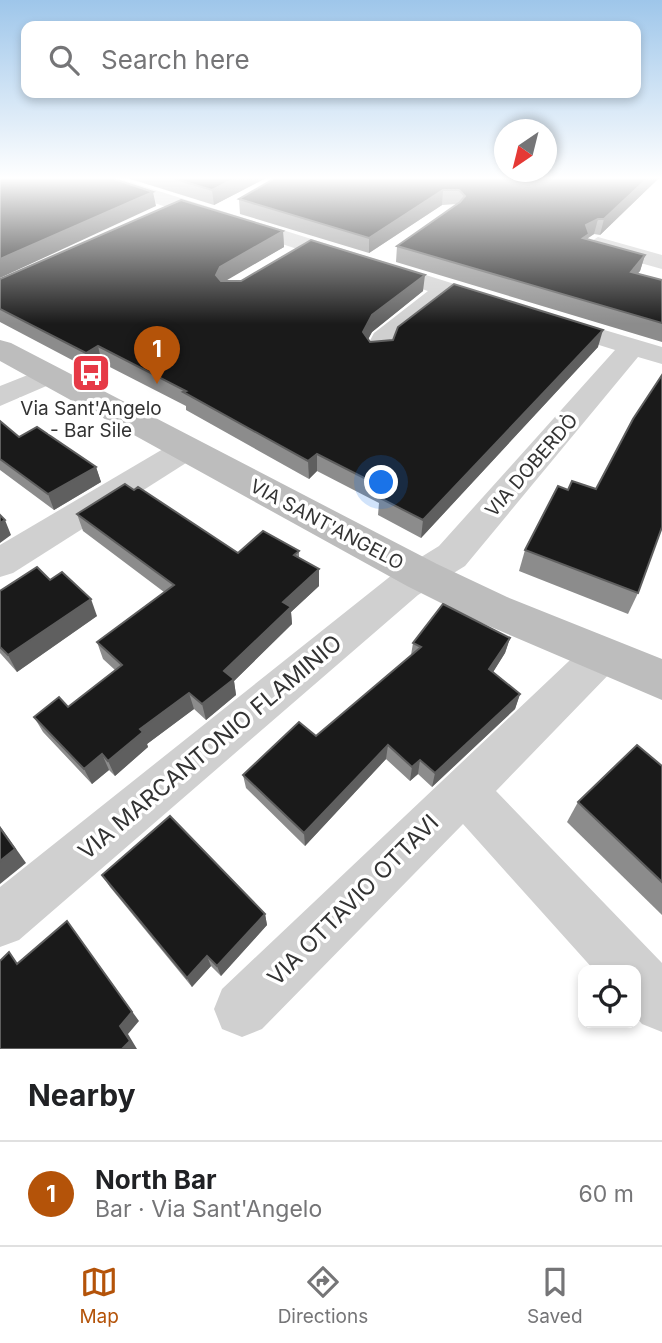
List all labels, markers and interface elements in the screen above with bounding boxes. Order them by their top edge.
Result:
search box [21,21,641,98]
icon: search [45,41,83,79]
text: Search here [101,44,250,75]
north arrow [494,119,557,182]
pin: 1 [134,326,180,384]
bus stop icon: Via Sant'Angelo - Bar Sile [70,352,112,394]
place label: Via Sant'Angelo - Bar Sile [20,397,162,442]
street label: VIA DOBERDÒ [480,409,582,522]
your location [364,465,398,499]
street label: VIA SANT'ANGELO [246,474,407,575]
street label: VIA MARCANTONIO FLAMINIO [73,629,347,865]
street label: VIA OTTAVIO OTTAVI [262,809,444,991]
map controls [578,965,641,1028]
button: locate [578,965,641,1028]
text: Nearby [28,1077,136,1113]
text: North Bar [95,1164,217,1195]
text: 1 [46,1180,56,1208]
text: 60 m [579,1180,634,1208]
text: Bar · Via Sant'Angelo [95,1195,322,1223]
tab: Map [79,1263,119,1328]
tab: Directions [278,1263,368,1328]
tab: Saved [527,1263,583,1328]

